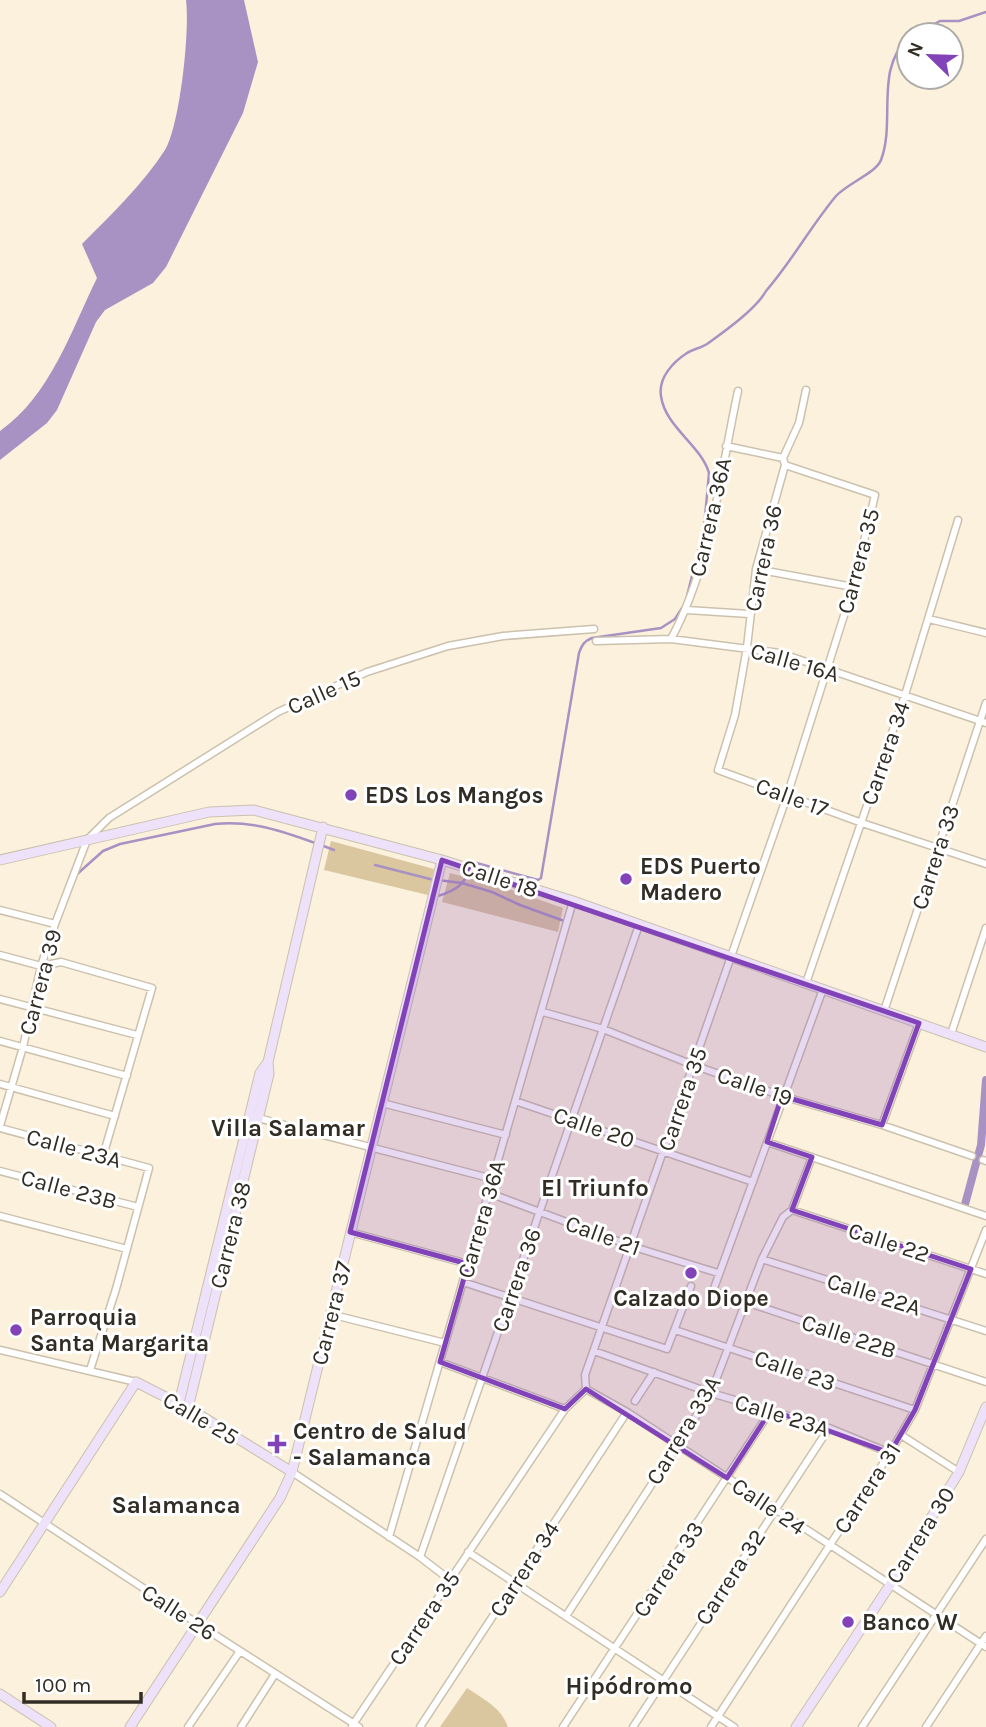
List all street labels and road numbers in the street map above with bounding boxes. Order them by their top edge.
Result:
street label: Carrera 36A [684,455,737,579]
street label: Carrera 36 [739,502,788,614]
street label: Carrera 35 [831,505,886,617]
street label: Calle 16A [747,637,842,688]
street label: Calle 15 [283,664,365,721]
street label: Carrera 34 [855,698,916,809]
street label: Calle 17 [752,772,832,823]
street label: Carrera 33 [906,801,965,913]
street label: Calle 18 [458,853,541,903]
street label: Carrera 39 [13,926,68,1038]
street label: Carrera 35 [652,1044,713,1155]
street label: Calle 19 [714,1061,796,1112]
street label: Calle 20 [550,1101,638,1154]
street label: Calle 23A [24,1123,124,1174]
street label: Carrera 36A [452,1157,511,1281]
street label: Calle 23B [18,1164,120,1215]
street label: Carrera 38 [204,1179,257,1291]
street label: Calle 21 [562,1209,644,1261]
street label: Calle 22 [845,1217,933,1268]
street label: Carrera 36 [486,1225,547,1336]
street label: Carrera 37 [306,1258,357,1368]
street label: Calle 22A [824,1267,924,1322]
street label: Calle 22B [798,1309,900,1364]
street label: Calle 23 [751,1344,839,1397]
street label: Carrera 33A [640,1371,726,1490]
street label: Calle 25 [158,1386,244,1451]
street label: Calle 23A [732,1388,832,1443]
street label: Carrera 31 [828,1438,907,1539]
street label: Calle 24 [727,1472,811,1541]
street label: Carrera 30 [880,1482,961,1589]
street label: Carrera 34 [484,1516,565,1622]
street label: Carrera 33 [627,1516,709,1622]
street label: Carrera 32 [690,1524,771,1630]
street label: Carrera 35 [383,1566,466,1671]
street label: Calle 26 [136,1578,221,1646]

